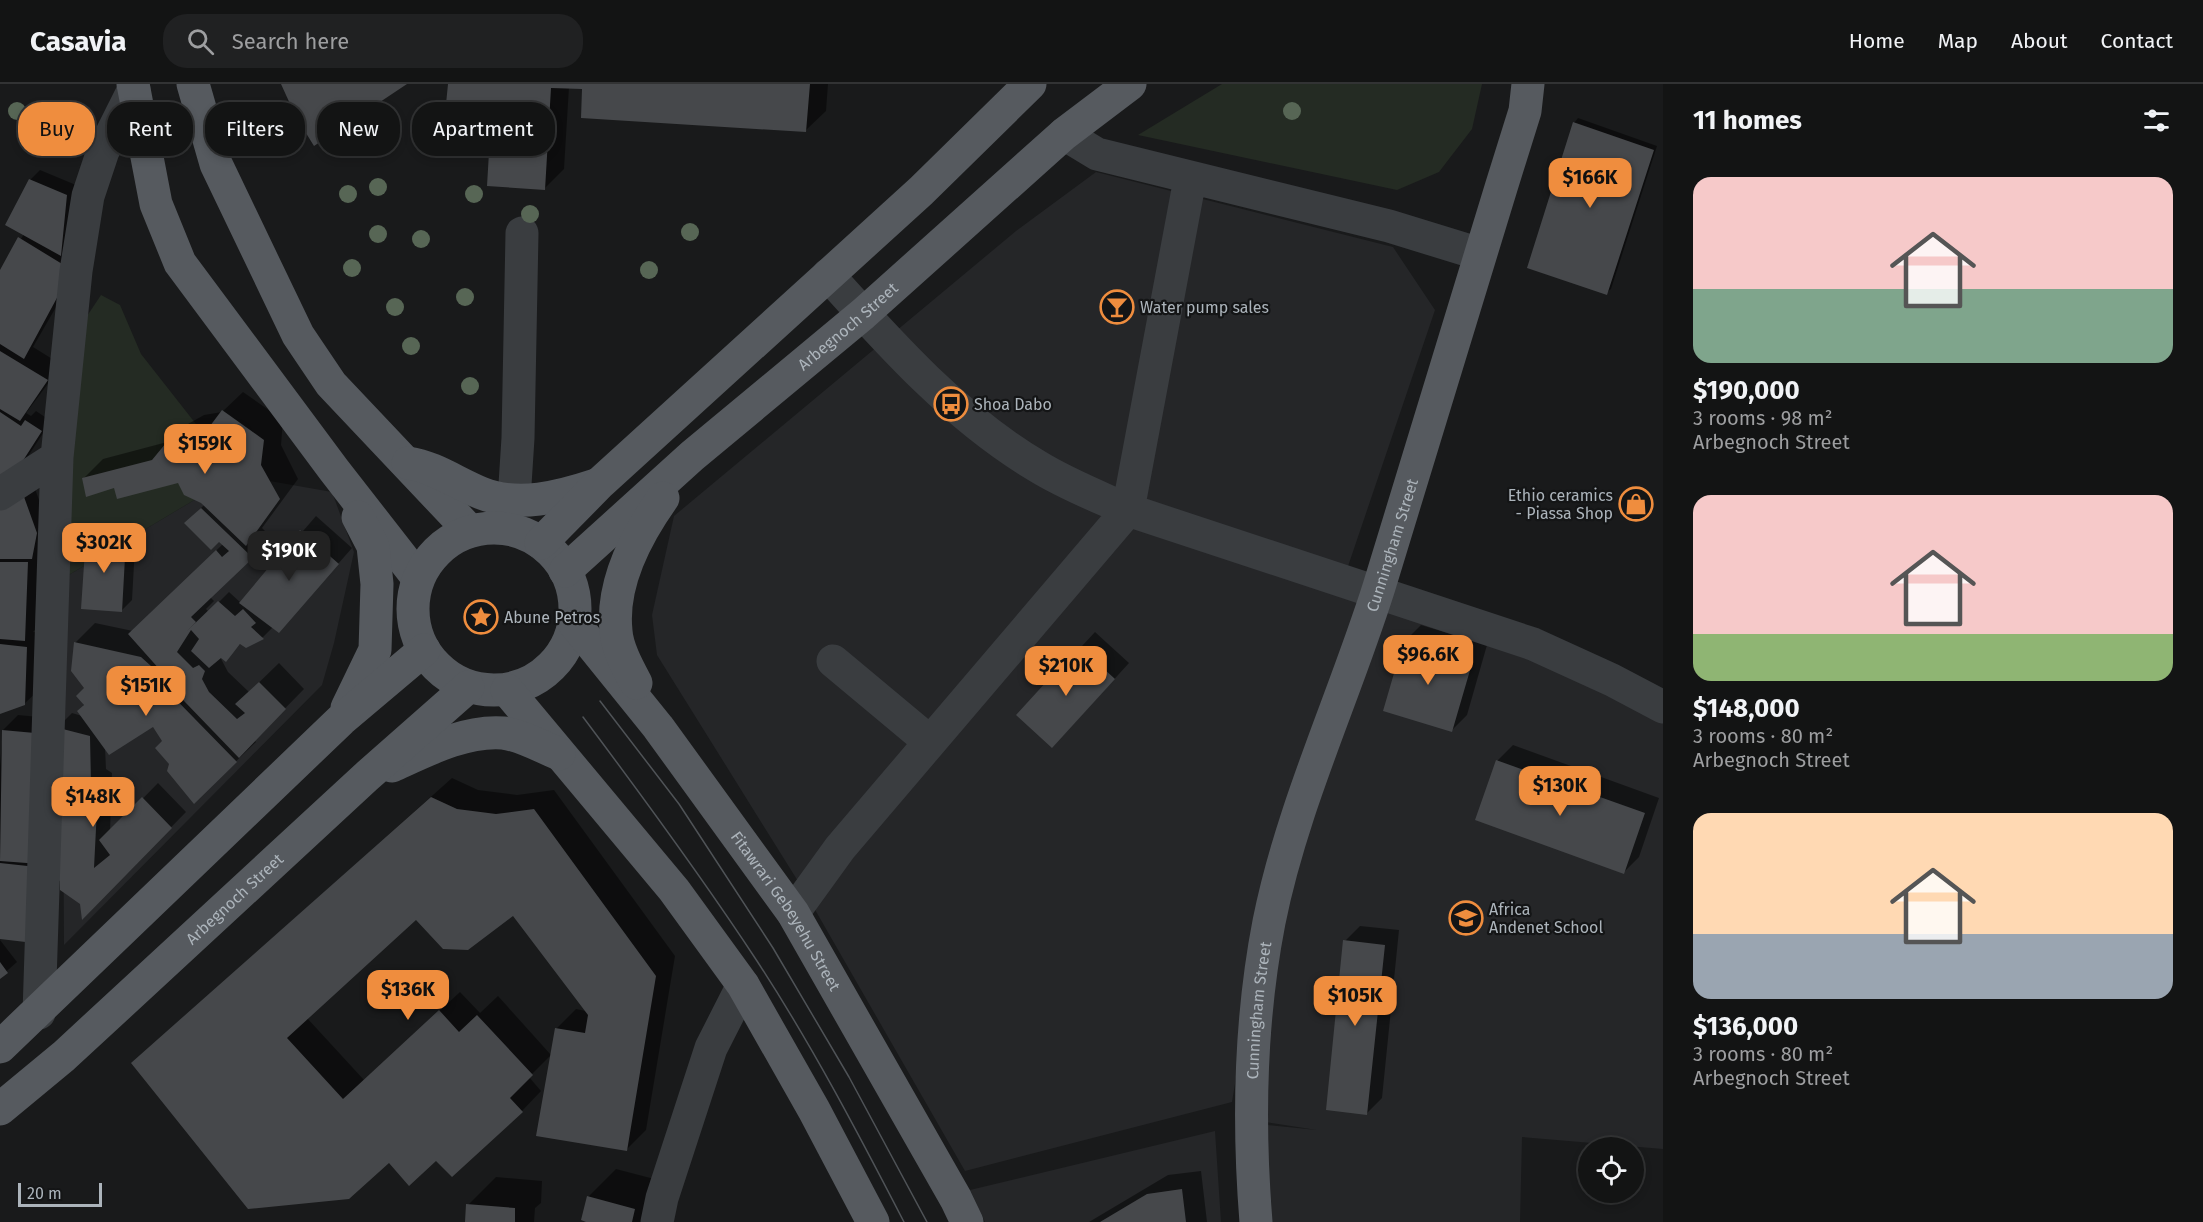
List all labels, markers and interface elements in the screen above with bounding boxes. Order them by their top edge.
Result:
search box [163,14,583,68]
text: Casavia [30,25,127,58]
icon: search [184,25,217,58]
text: Search here [232,28,349,55]
text: Home [1849,28,1905,54]
text: Map [1938,28,1978,54]
text: About [2011,28,2068,54]
text: Contact [2101,28,2173,54]
chip: Buy [18,102,95,156]
chip: Rent [107,102,193,156]
chip: Filters [205,102,305,156]
chip: New [317,102,400,156]
chip: Apartment [412,102,555,156]
icon: filters [2140,104,2173,137]
text: 11 homes [1693,105,1802,136]
pin: $166K [1548,158,1632,209]
text: $166K [1563,165,1617,189]
icon: home [1879,216,1987,324]
street label: Arbegnoch Street [794,278,902,374]
bar icon: Water pump sales [1099,289,1135,325]
place label: Water pump sales [1140,298,1269,317]
text: $190,000 [1693,375,1800,406]
bus stop icon: Shoa Dabo [933,386,969,422]
place label: Shoa Dabo [974,395,1052,414]
text: 3 rooms · 98 m² [1693,406,1833,430]
pin: $159K [163,424,247,475]
text: Arbegnoch Street [1693,430,1850,454]
text: $159K [178,431,232,455]
street label: Cunningham Street [1363,476,1422,614]
place label: Ethio ceramics - Piassa Shop [1508,486,1613,523]
shop icon: Ethio ceramics - Piassa Shop [1618,486,1654,522]
pin: $302K [62,523,146,574]
text: $302K [76,530,132,554]
pin: $190K [247,531,331,582]
icon: home [1879,534,1987,642]
text: $190K [261,538,317,562]
place icon: Abune Petros [463,599,499,635]
place label: Abune Petros [504,608,600,627]
pin: $96.6K [1379,635,1477,686]
text: $96.6K [1397,642,1459,666]
pin: $210K [1024,646,1108,697]
text: $210K [1039,653,1093,677]
pin: $151K [104,666,188,717]
text: $151K [120,673,172,697]
text: $148,000 [1693,693,1800,724]
text: 3 rooms · 80 m² [1693,724,1833,748]
text: Arbegnoch Street [1693,748,1850,772]
pin: $130K [1518,766,1602,817]
text: $130K [1533,773,1587,797]
pin: $148K [51,777,135,828]
text: $148K [65,784,121,808]
street label: Fitawrari Gebeyehu Street [727,828,844,995]
street label: Arbegnoch Street [182,849,287,949]
icon: home [1879,852,1987,960]
school or university icon: Africa Andenet School [1448,900,1484,936]
place label: Africa Andenet School [1489,900,1603,937]
street label: Cunningham Street [1243,940,1275,1080]
pin: $136K [366,970,450,1021]
pin: $105K [1313,976,1397,1027]
text: $136K [381,977,435,1001]
text: $105K [1328,983,1382,1007]
text: $136,000 [1693,1011,1798,1042]
text: 3 rooms · 80 m² [1693,1042,1833,1066]
text: Arbegnoch Street [1693,1066,1850,1090]
map controls [1578,1137,1644,1203]
button: locate [1578,1137,1644,1203]
scale bar [18,1180,102,1208]
text: 20 m [27,1184,62,1203]

